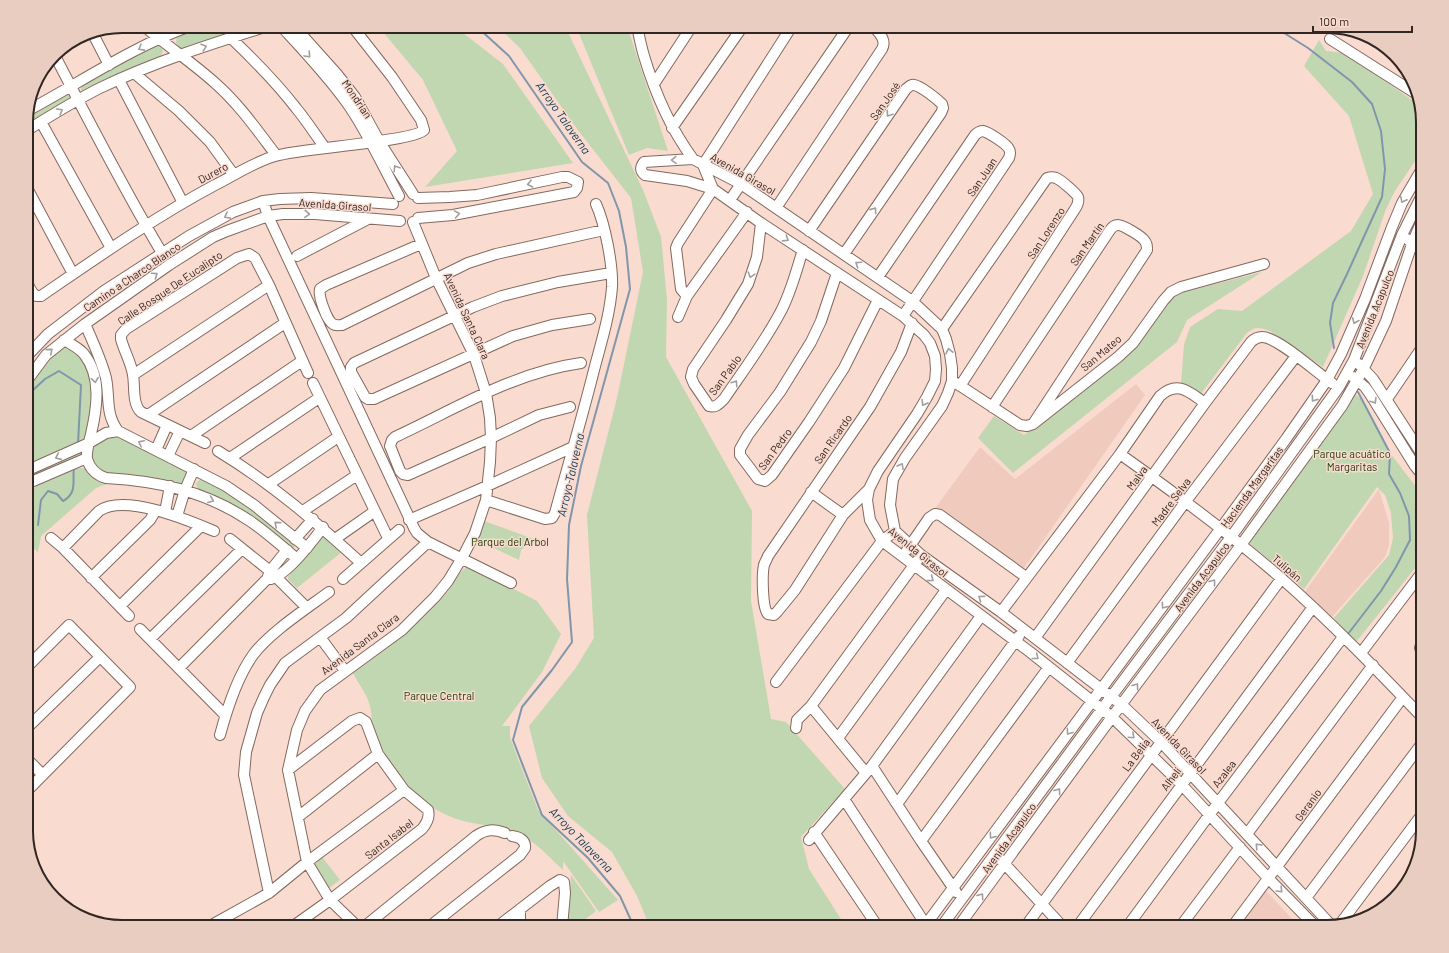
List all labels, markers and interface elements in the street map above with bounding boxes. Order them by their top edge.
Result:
scale bar [1313,8,1412,34]
text: 100 m [1319,14,1349,28]
one-way arrow [138,43,145,51]
one-way arrow [200,43,207,51]
one-way arrow [303,50,310,57]
street label: Mondrian [340,77,375,121]
water label: Arroyo Talaverna [534,79,594,156]
street label: San José [867,79,903,122]
one-way arrow [56,108,63,115]
one-way arrow [887,110,894,117]
street label: Avenida Girasol [708,150,778,197]
street label: San Juan [964,155,999,199]
one-way arrow [671,156,677,164]
street label: Durero [195,159,230,186]
one-way arrow [394,165,401,172]
one-way arrow [527,179,533,187]
street label: Avenida Girasol [298,195,372,214]
one-way arrow [1401,196,1408,204]
street label: San Lorenzo [1024,204,1067,261]
one-way arrow [869,208,876,215]
one-way arrow [304,210,310,218]
one-way arrow [454,210,460,219]
one-way arrow [223,211,231,218]
street label: San Martín [1067,219,1106,268]
one-way arrow [782,234,789,241]
street label: Camino a Charco Blanco [81,239,183,314]
street label: Calle Bosque De Eucalipto [115,248,225,328]
one-way arrow [855,261,862,269]
street label: Avenida Acapulco [1353,267,1396,350]
street label: Avenida Santa Clara [442,270,493,361]
one-way arrow [747,271,756,278]
one-way arrow [151,273,158,280]
one-way arrow [1352,318,1360,325]
street label: San Mateo [1078,332,1124,373]
one-way arrow [945,348,954,354]
one-way arrow [46,349,53,356]
street label: San Pablo [706,352,744,397]
one-way arrow [90,377,99,383]
one-way arrow [730,380,737,387]
one-way arrow [1311,395,1319,402]
one-way arrow [1369,396,1376,403]
one-way arrow [921,399,929,406]
street label: San Ricardo [811,412,854,466]
street label: San Pedro [755,425,794,472]
water label: Arroyo Talaverna [554,432,586,518]
one-way arrow [138,440,146,448]
street label: Hacienda Margaritas [1218,443,1286,530]
park label: Parque acuático Margaritas [1313,447,1391,473]
one-way arrow [54,452,61,460]
one-way arrow [896,463,903,470]
street label: Malva [1123,463,1150,492]
street label: Madre Selva [1148,475,1193,528]
one-way arrow [206,495,214,503]
one-way arrow [274,521,281,528]
street label: Avenida Girasol [886,524,951,580]
park label: Parque del Arbol [471,535,549,548]
street label: Avenida Acapulco [1171,539,1232,614]
street label: Tulipán [1270,551,1305,584]
one-way arrow [927,574,934,581]
one-way arrow [1209,580,1216,587]
one-way arrow [978,595,985,603]
one-way arrow [1161,602,1168,609]
street label: Avenida Santa Clara [318,610,401,677]
one-way arrow [1031,652,1038,659]
one-way arrow [1131,684,1138,691]
park label: Parque Central [404,689,474,702]
street label: Avenida Girasol [1149,715,1209,776]
one-way arrow [1067,727,1074,734]
one-way arrow [1127,731,1135,739]
street label: La Belia [1119,736,1152,774]
street label: Azalea [1209,757,1238,790]
street label: Alhelí [1158,764,1184,793]
street label: Geranio [1291,786,1324,823]
one-way arrow [1053,788,1060,795]
street label: Avenida Acapulco [979,800,1039,875]
water label: Arroyo Talaverna [547,804,616,875]
street label: Santa Isabel [362,816,415,862]
one-way arrow [990,832,997,839]
one-way arrow [1255,843,1263,851]
one-way arrow [1275,885,1283,893]
one-way arrow [977,893,984,900]

